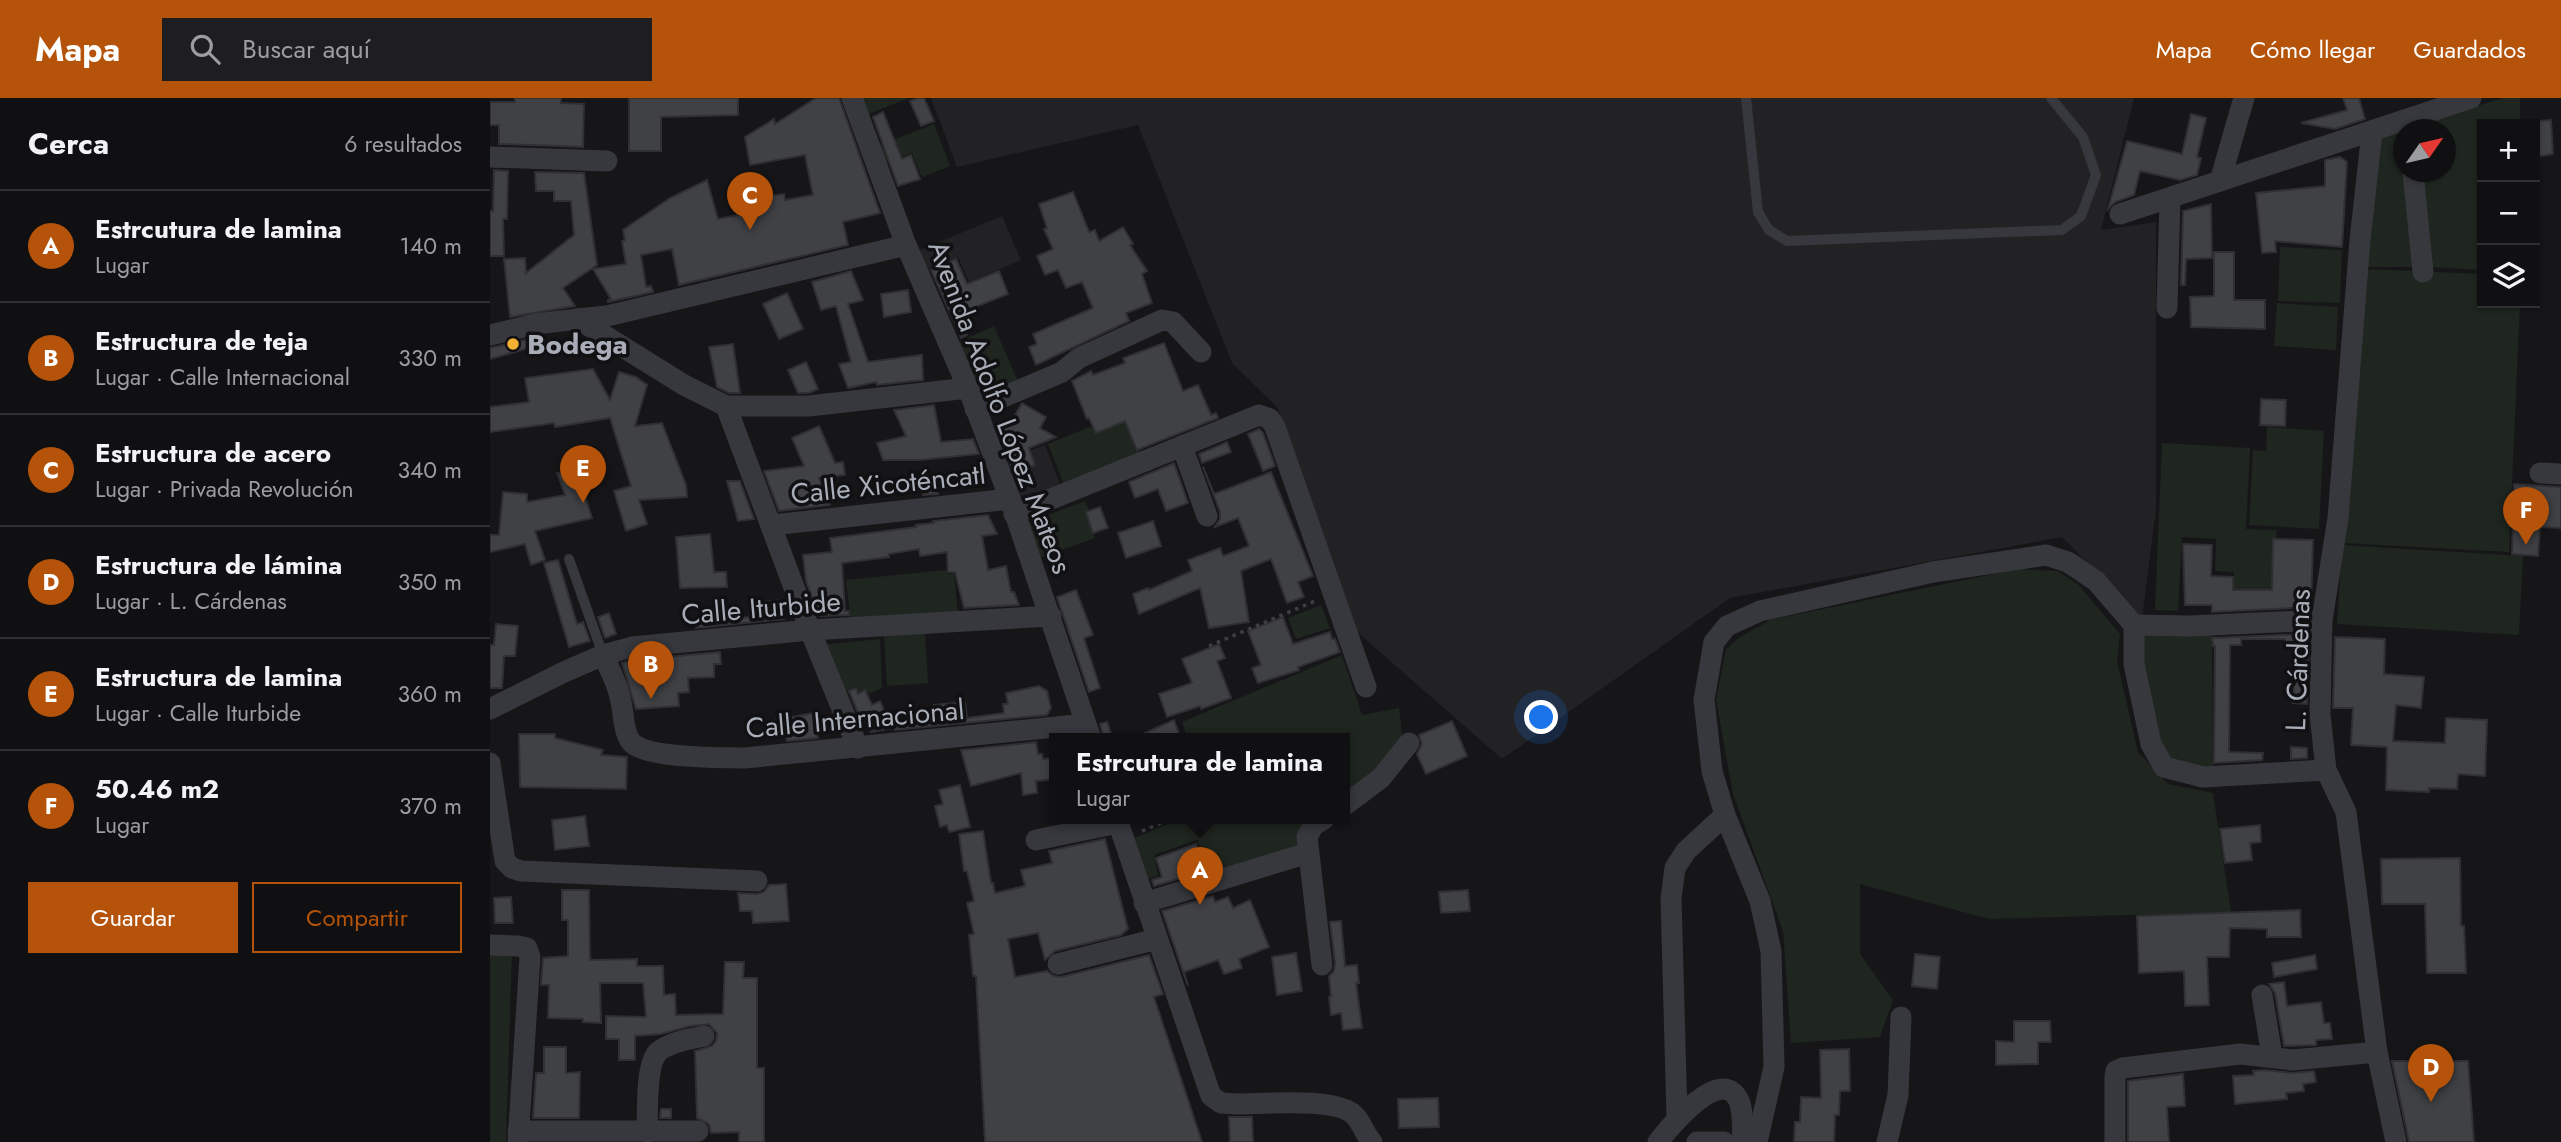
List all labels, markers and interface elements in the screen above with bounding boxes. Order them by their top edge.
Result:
search box [162,18,652,81]
text: Mapa [35,26,120,73]
icon: search [186,30,224,68]
text: Buscar aquí [242,30,370,68]
text: Mapa [2156,32,2212,67]
text: Cómo llegar [2250,32,2375,67]
text: Guardados [2413,32,2526,67]
north arrow [2393,119,2456,182]
map controls [2477,119,2540,308]
button: + [2477,119,2540,182]
text: Cerca [28,122,109,165]
text: 6 resultados [344,127,462,161]
pin: C [727,172,773,230]
button: − [2477,182,2540,245]
text: Estrcutura de lamina [95,210,342,248]
text: A [43,229,59,263]
text: 140 m [400,229,462,263]
street label: Avenida Adolfo López Mateos [917,234,1083,580]
button: layers [2477,245,2540,308]
text: Lugar [95,248,149,282]
text: Estructura de teja [95,322,308,360]
place label: Bodega [527,324,628,365]
marker: Bodega [505,336,521,352]
text: B [43,341,59,375]
text: 330 m [398,341,462,375]
text: Lugar · Calle Internacional [95,360,350,394]
text: Estructura de acero [95,434,331,472]
pin: E [560,445,606,503]
text: C [43,453,59,487]
text: 340 m [397,453,462,487]
street label: Calle Xicoténcatl [789,453,987,515]
text: Lugar · Privada Revolución [95,472,354,506]
pin: F [2503,487,2549,545]
text: Estructura de lámina [95,546,342,584]
text: D [43,565,59,599]
text: 350 m [398,565,462,599]
street label: Calle Iturbide [680,581,842,635]
text: Lugar · L. Cárdenas [95,584,287,618]
street label: L. Cárdenas [2275,588,2321,732]
pin: B [628,641,674,699]
text: Estructura de lamina [95,658,342,696]
text: E [44,677,58,711]
text: 360 m [398,677,462,711]
street label: Calle Internacional [744,689,966,749]
text: Lugar · Calle Iturbide [95,696,301,730]
your location [1524,700,1558,734]
popup [1049,733,1350,824]
text: Estrcutura de lamina [1076,743,1323,781]
text: 50.46 m2 [95,770,219,808]
text: Lugar [1076,781,1130,815]
text: F [45,789,57,823]
text: 370 m [399,789,462,823]
text: Lugar [95,808,149,842]
pin: A [1177,847,1223,905]
button: Guardar [28,882,238,953]
button: Compartir [252,882,462,953]
pin: D [2408,1044,2454,1102]

